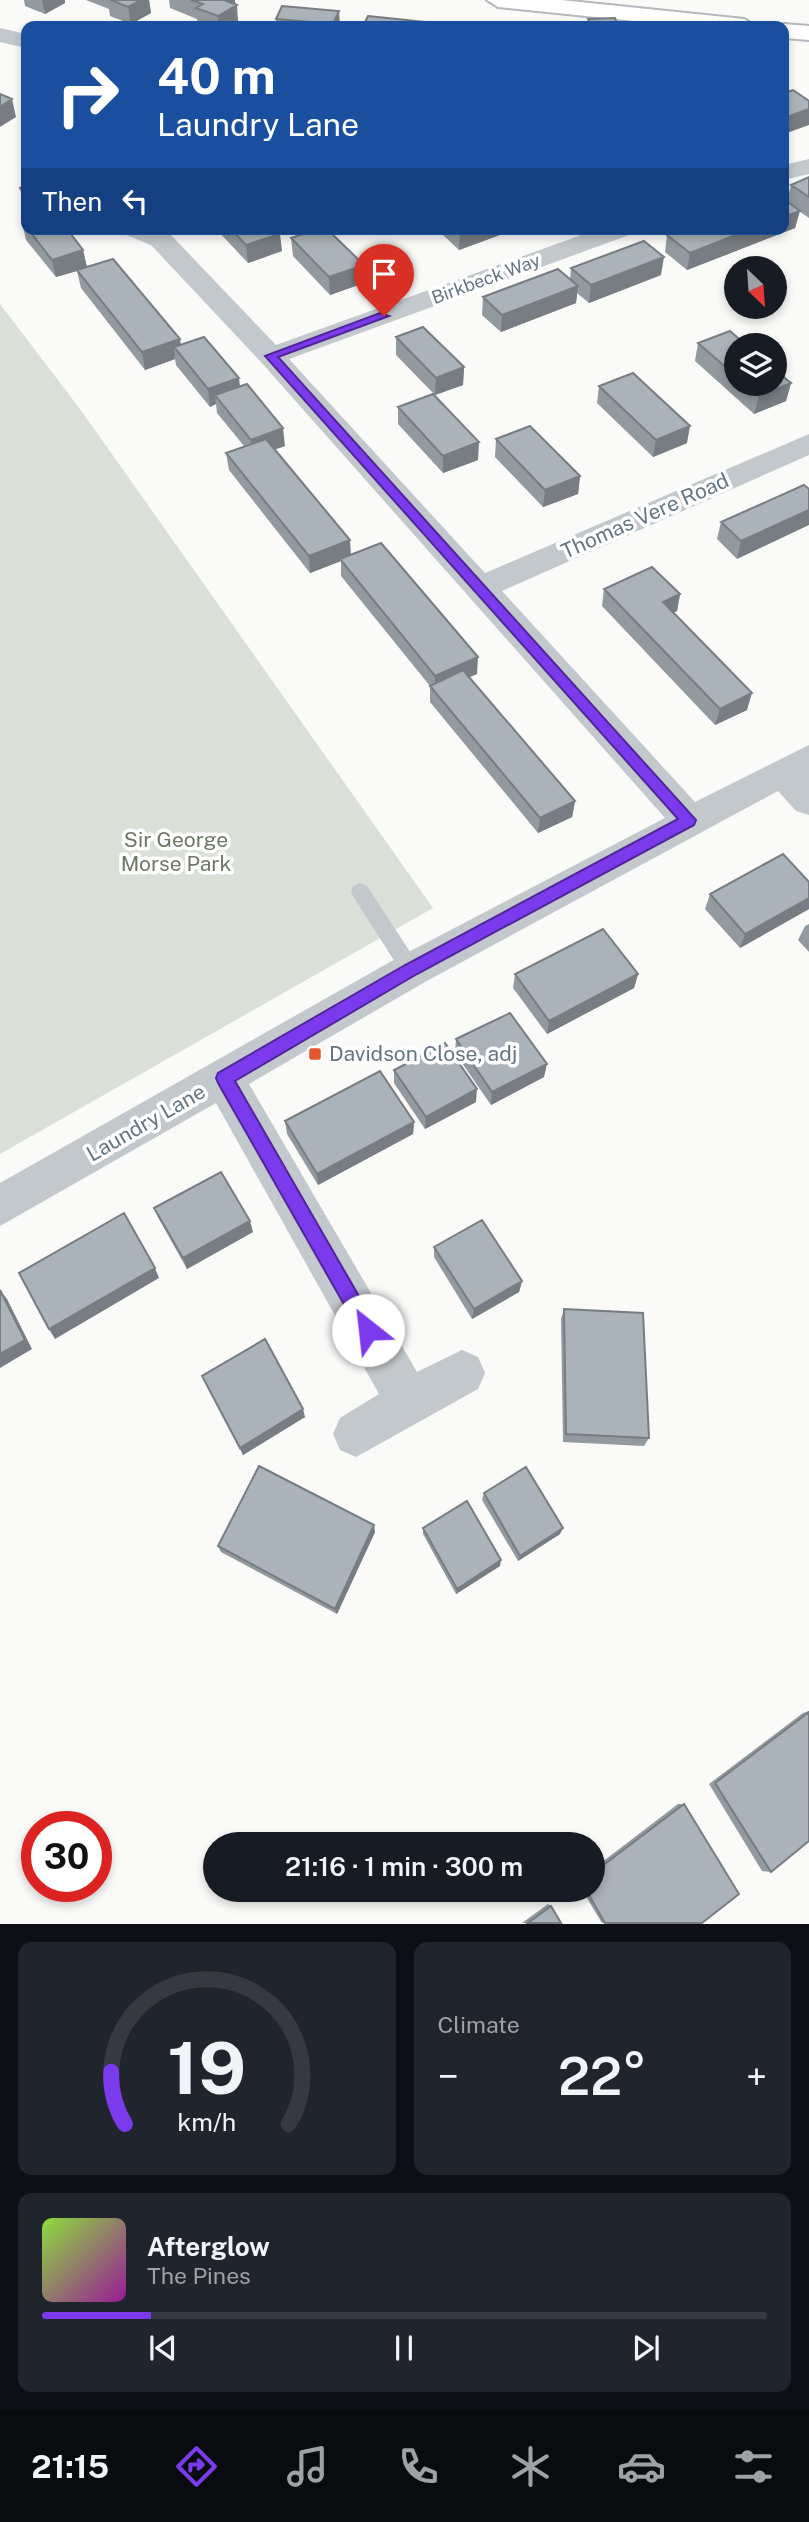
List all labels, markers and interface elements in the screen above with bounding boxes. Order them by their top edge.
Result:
text: 40 m [157,47,276,105]
icon: right [42,49,133,140]
text: Laundry Lane [157,106,359,143]
icon: left [116,182,154,220]
text: Then [42,186,102,217]
pin [354,244,414,316]
street label: Birkbeck Way [429,249,543,308]
icon: arrive [365,255,403,293]
north arrow [724,256,788,318]
map controls [724,256,787,396]
button: layers [724,333,787,396]
street label: Thomas Vere Road [557,467,733,564]
park label: Sir George Morse Park [121,827,232,876]
place label: Davidson Close, adj [329,1041,517,1066]
marker: Davidson Close, adj [307,1046,323,1062]
street label: Laundry Lane [82,1079,209,1167]
position arrow [331,1293,405,1367]
speed limit sign: 30 [21,1811,112,1902]
text: 21:16 · 1 min · 300 m [285,1851,523,1882]
text: Climate [438,2011,520,2038]
text: 19 [167,2026,246,2111]
text: 22° [558,2046,647,2107]
text: − [438,2054,459,2099]
text: + [746,2054,767,2099]
text: km/h [177,2107,236,2137]
text: Afterglow [147,2231,270,2262]
text: The Pines [147,2262,251,2289]
icon: previous [144,2329,182,2367]
icon: pause [385,2329,423,2367]
icon: next [627,2329,665,2367]
icon: directions [172,2442,221,2491]
icon: music [283,2442,332,2491]
icon: phone [394,2442,443,2491]
icon: climate [506,2442,555,2491]
icon: car [617,2442,666,2491]
icon: filters [729,2442,778,2491]
text: 21:15 [31,2448,109,2485]

